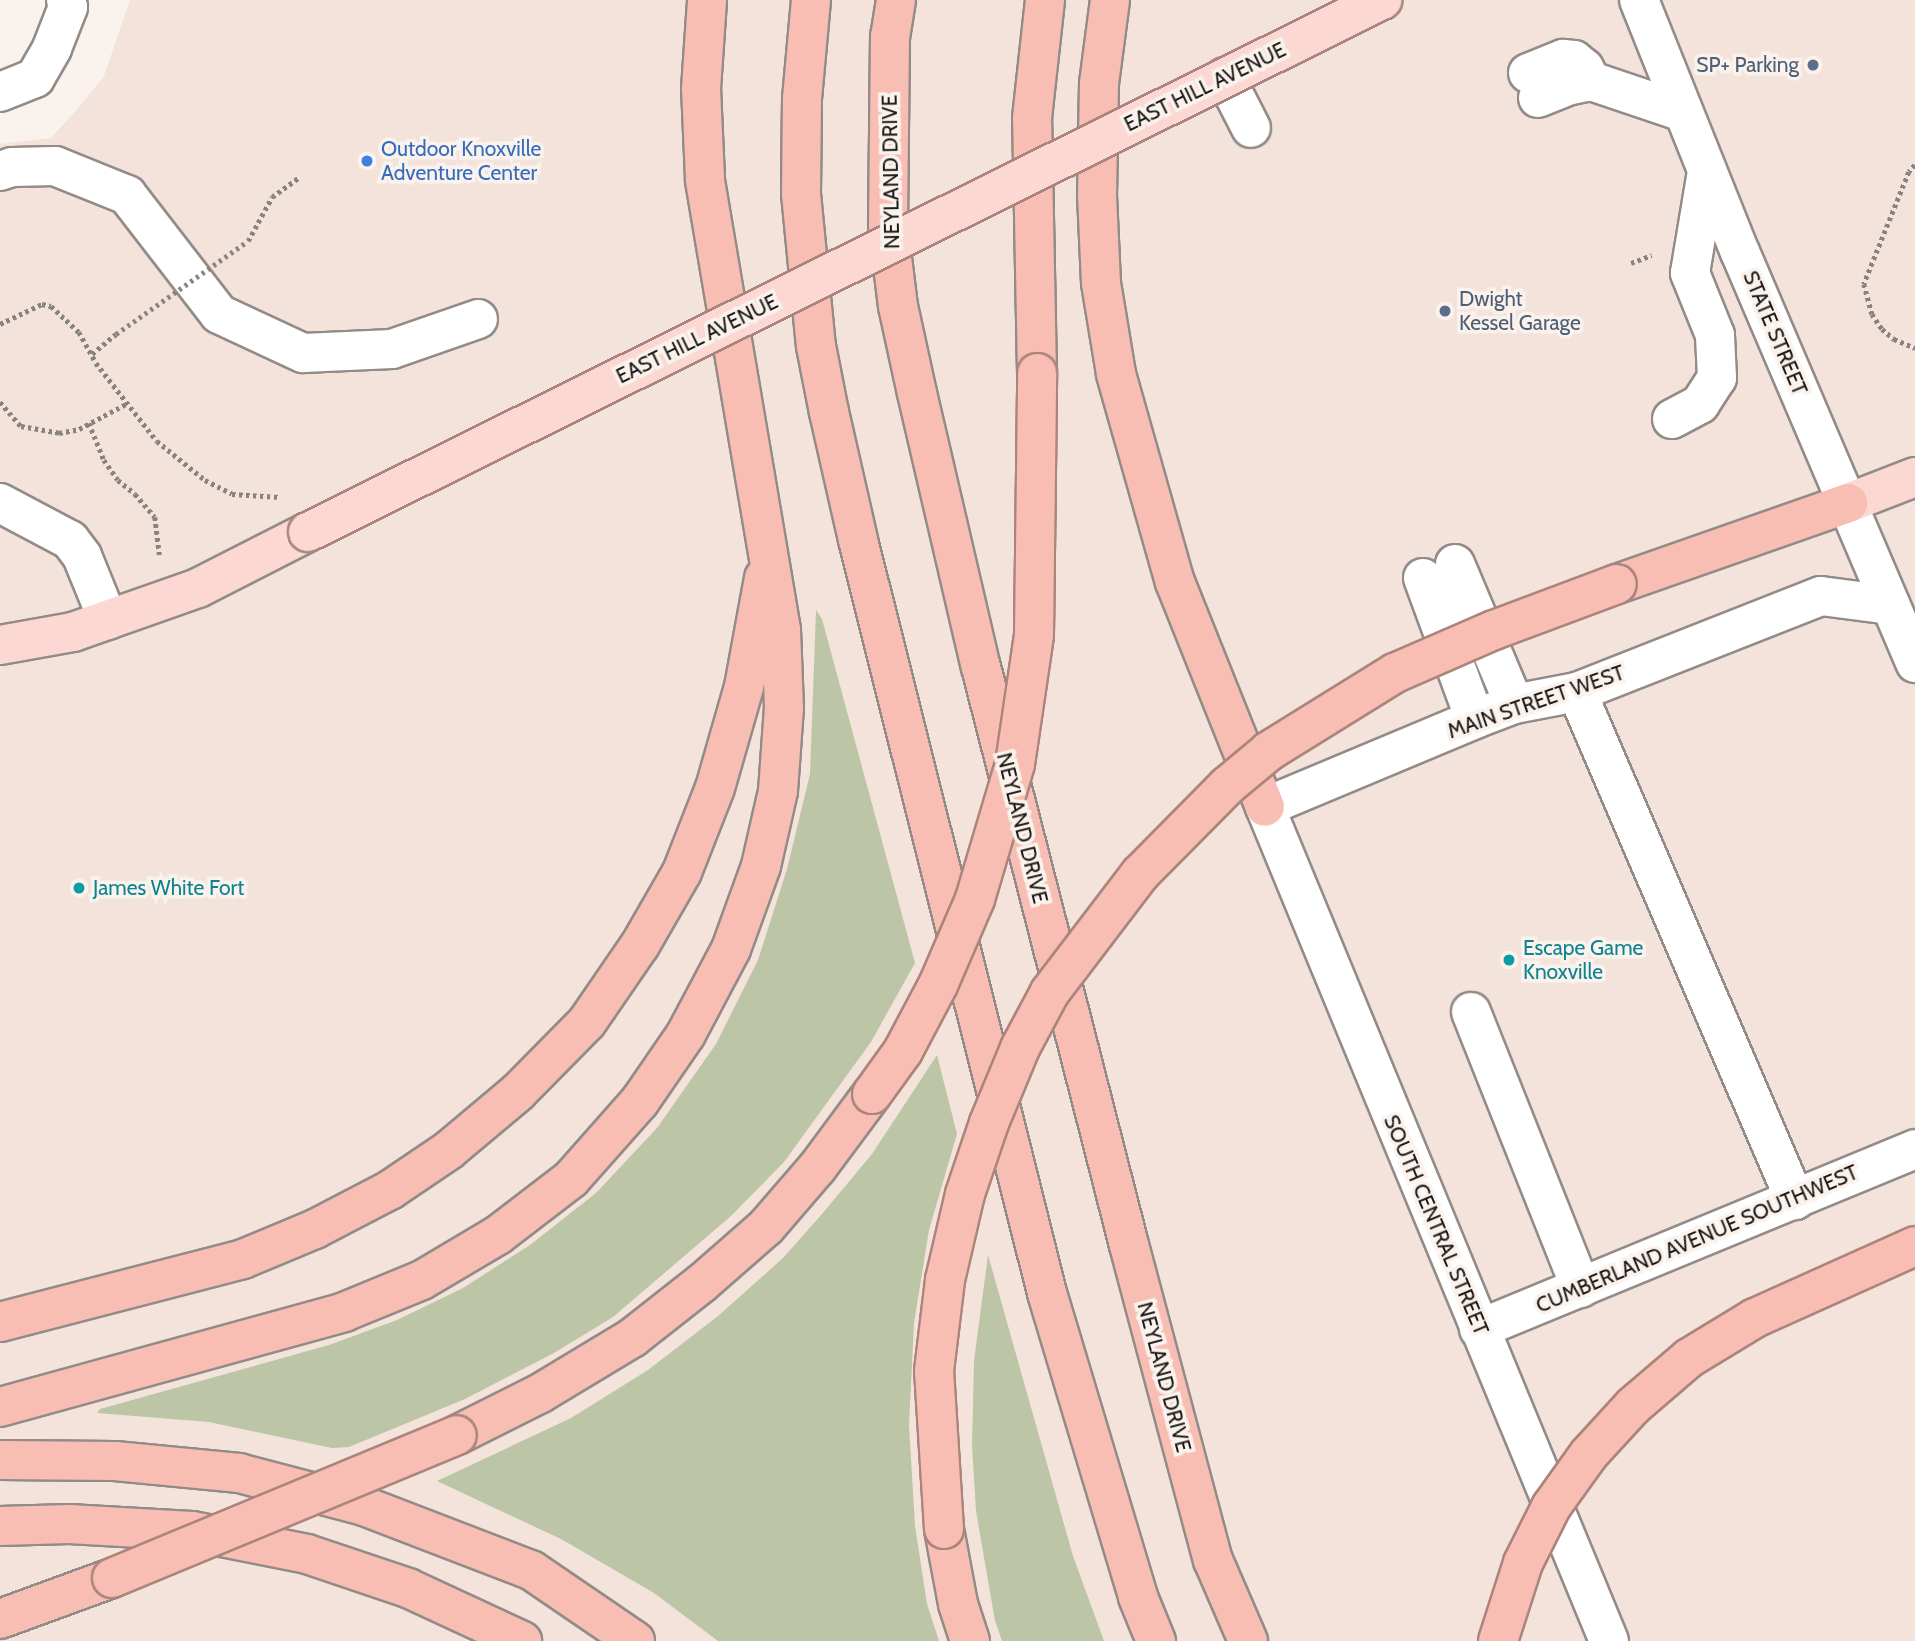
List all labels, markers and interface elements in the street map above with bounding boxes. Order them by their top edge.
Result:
street label: EAST HILL AVENUE [1120,37,1290,137]
place label: SP+ Parking [1696,52,1799,78]
marker: SP+ Parking [1805,57,1821,73]
street label: NEYLAND DRIVE [877,95,905,249]
place label: Outdoor Knoxville Adventure Center [381,136,541,186]
marker: Outdoor Knoxville Adventure Center [359,153,375,169]
street label: STATE STREET [1738,267,1812,399]
place label: Dwight Kessel Garage [1459,286,1581,336]
street label: EAST HILL AVENUE [612,289,782,389]
marker: Dwight Kessel Garage [1437,303,1453,319]
street label: MAIN STREET WEST [1444,660,1628,744]
street label: NEYLAND DRIVE [991,750,1053,906]
place label: James White Fort [93,875,244,901]
marker: James White Fort [71,880,87,896]
place label: Escape Game Knoxville [1523,935,1643,985]
marker: Escape Game Knoxville [1501,952,1517,968]
street label: SOUTH CENTRAL STREET [1378,1111,1494,1339]
street label: CUMBERLAND AVENUE SOUTHWEST [1532,1160,1862,1318]
street label: NEYLAND DRIVE [1132,1299,1196,1455]

